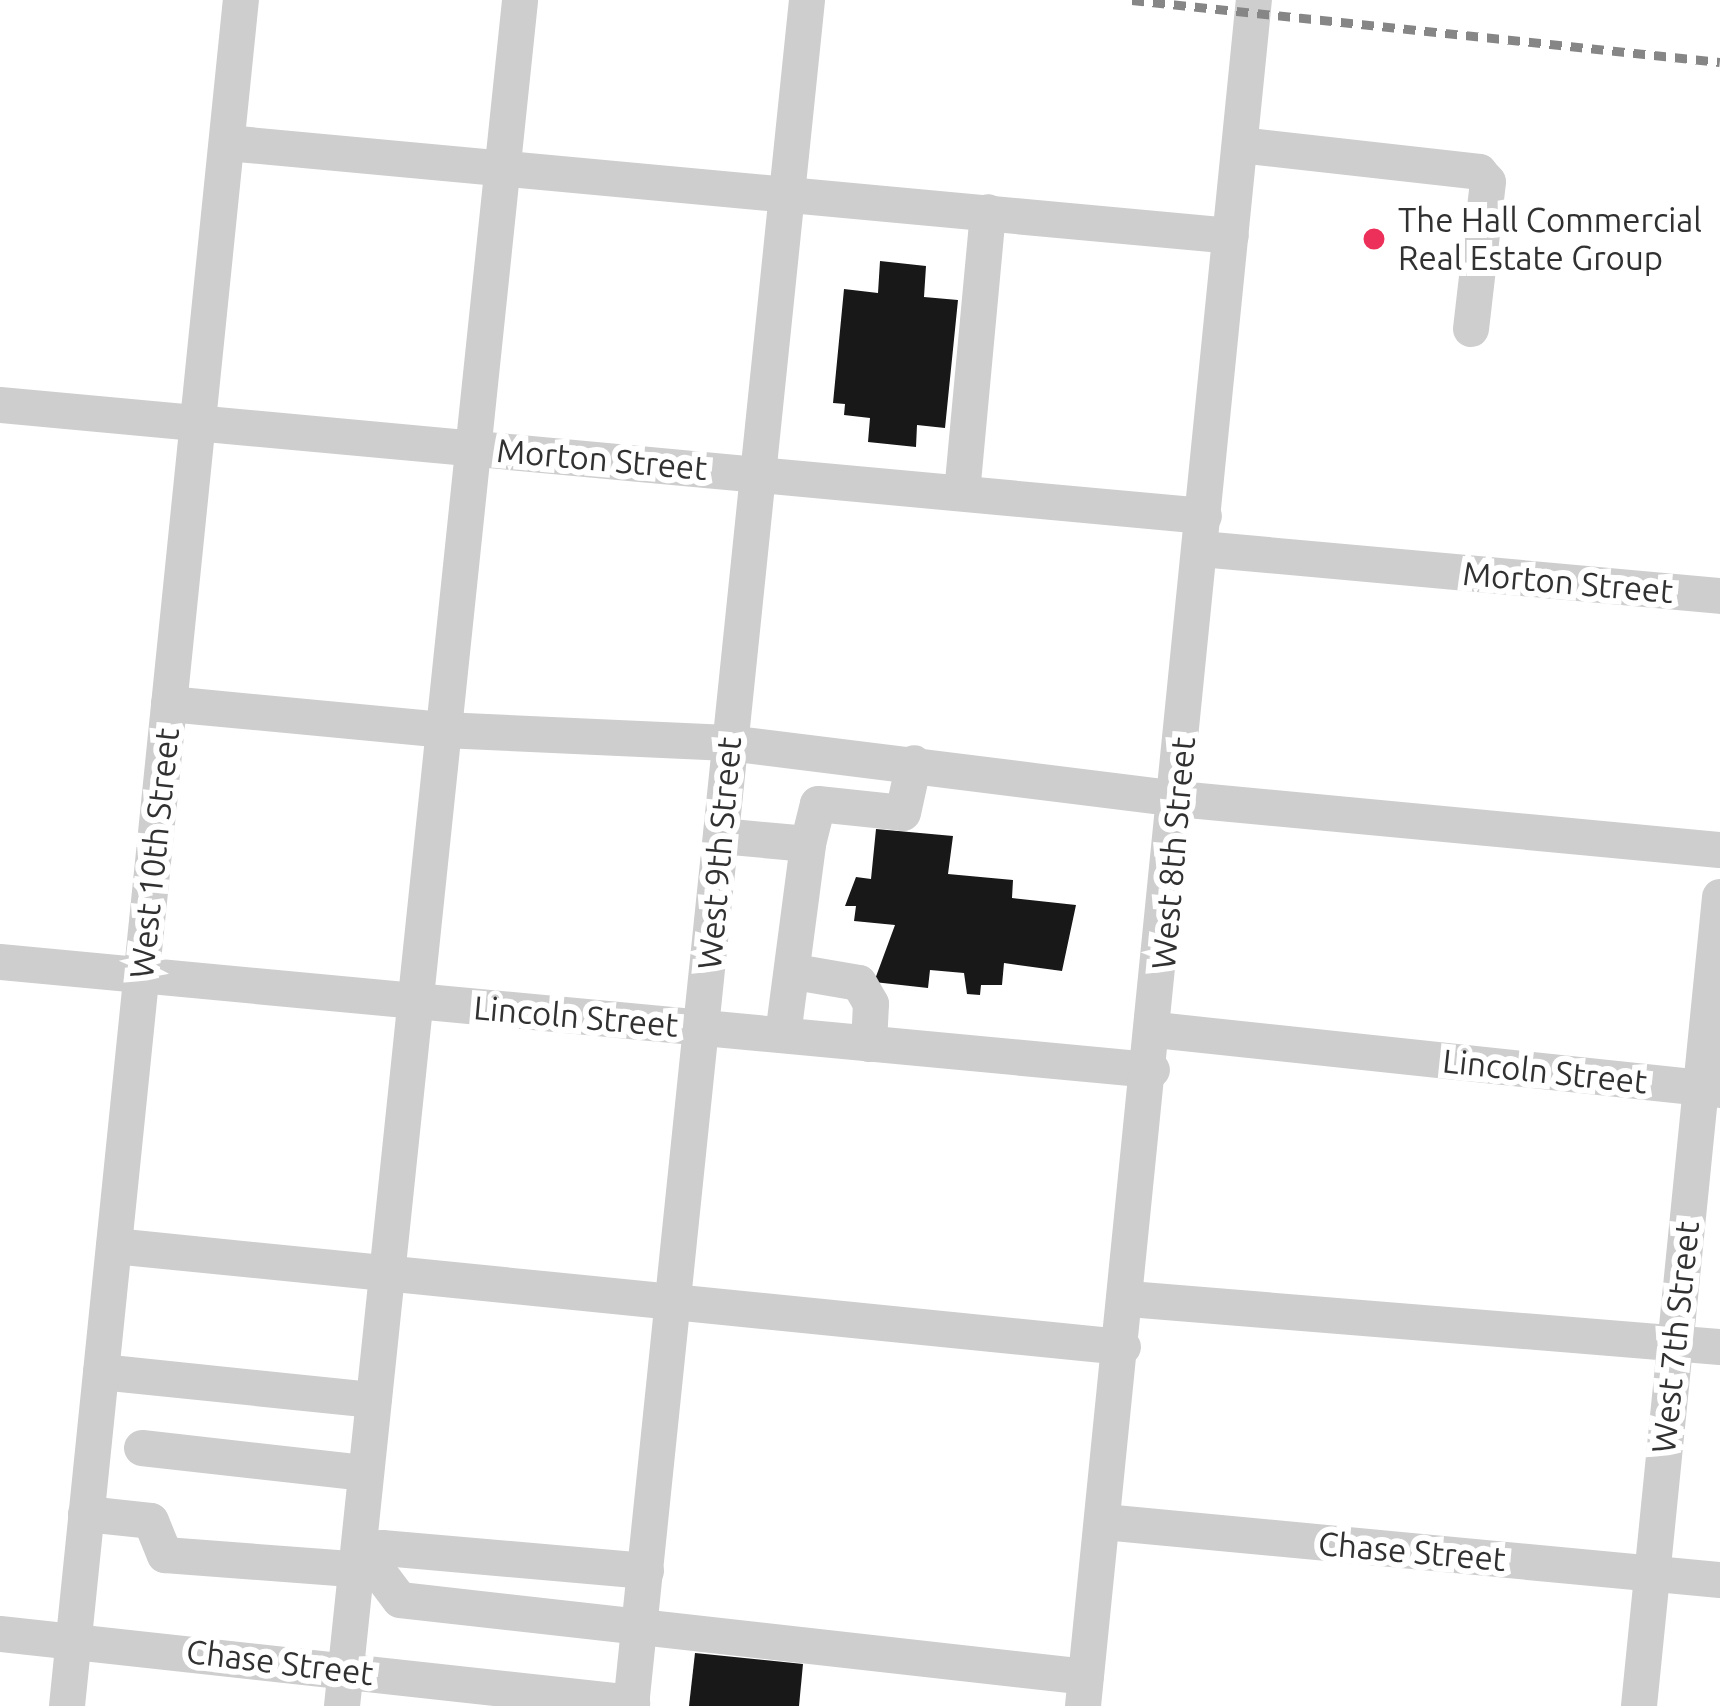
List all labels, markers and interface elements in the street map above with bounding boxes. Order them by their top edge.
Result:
place label: The Hall Commercial Real Estate Group [1398,200,1702,278]
marker: The Hall Commercial Real Estate Group [1361,226,1387,252]
street label: Morton Street [495,430,709,488]
street label: Morton Street [1461,553,1675,611]
street label: West 10th Street [121,726,187,980]
street label: West 9th Street [689,735,749,971]
street label: West 8th Street [1143,735,1203,971]
street label: Lincoln Street [472,987,680,1045]
street label: Lincoln Street [1441,1041,1649,1101]
street label: West 7th Street [1643,1219,1707,1455]
street label: Chase Street [1317,1523,1507,1579]
street label: Chase Street [184,1631,376,1693]

